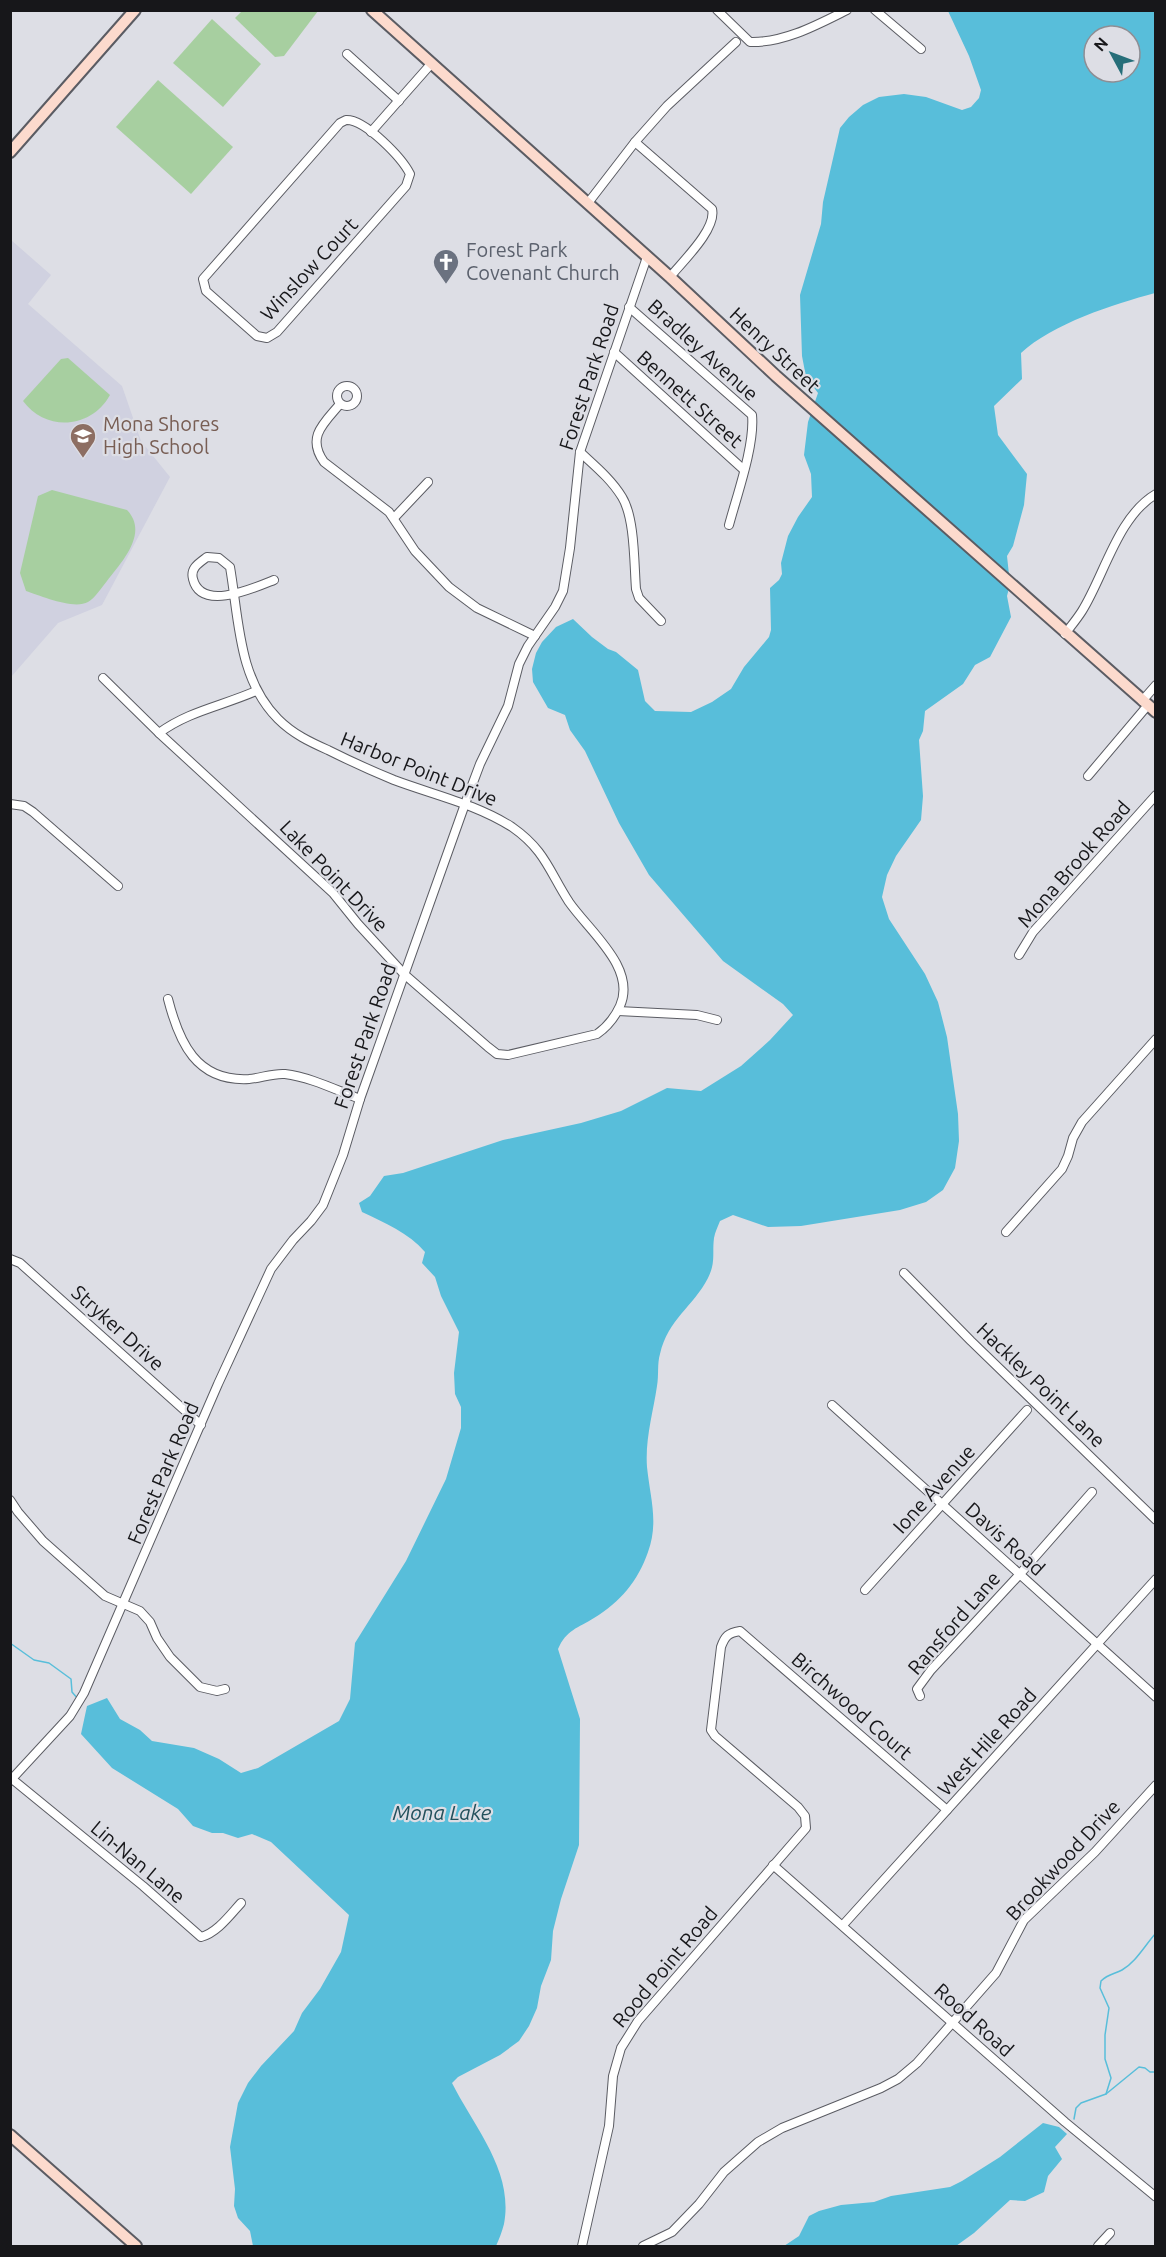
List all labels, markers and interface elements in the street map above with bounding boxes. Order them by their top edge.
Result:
north arrow [1082,24,1142,84]
text: N [1090,34,1111,55]
street label: Winslow Court [255,213,362,325]
place label: Forest Park Covenant Church [466,238,620,284]
church icon: Forest Park Covenant Church [431,247,461,285]
street label: Bradley Avenue [644,294,763,405]
street label: Forest Park Road [554,301,623,453]
street label: Henry Street [726,302,825,397]
street label: Bennett Street [633,345,748,452]
place label: Mona Shores High School [103,412,219,458]
school or university icon: Mona Shores High School [68,421,98,459]
street label: Harbor Point Drive [338,727,501,810]
street label: Mona Brook Road [1013,796,1135,932]
street label: Lake Point Drive [276,815,393,936]
street label: Forest Park Road [329,960,400,1112]
street label: Stryker Drive [67,1280,169,1375]
street label: Hackley Point Lane [972,1318,1110,1452]
street label: Forest Park Road [122,1398,203,1547]
street label: Ione Avenue [888,1440,979,1538]
street label: Davis Road [961,1497,1050,1580]
street label: Ransford Lane [903,1566,1005,1679]
street label: Birchwood Court [787,1647,917,1764]
street label: West Hile Road [933,1683,1041,1800]
street label: Brookwood Drive [1001,1795,1124,1925]
water label: Mona Lake [393,1800,492,1824]
street label: Lin-Nan Lane [87,1816,190,1908]
street label: Rood Point Road [607,1902,722,2032]
street label: Rood Road [930,1978,1019,2061]

